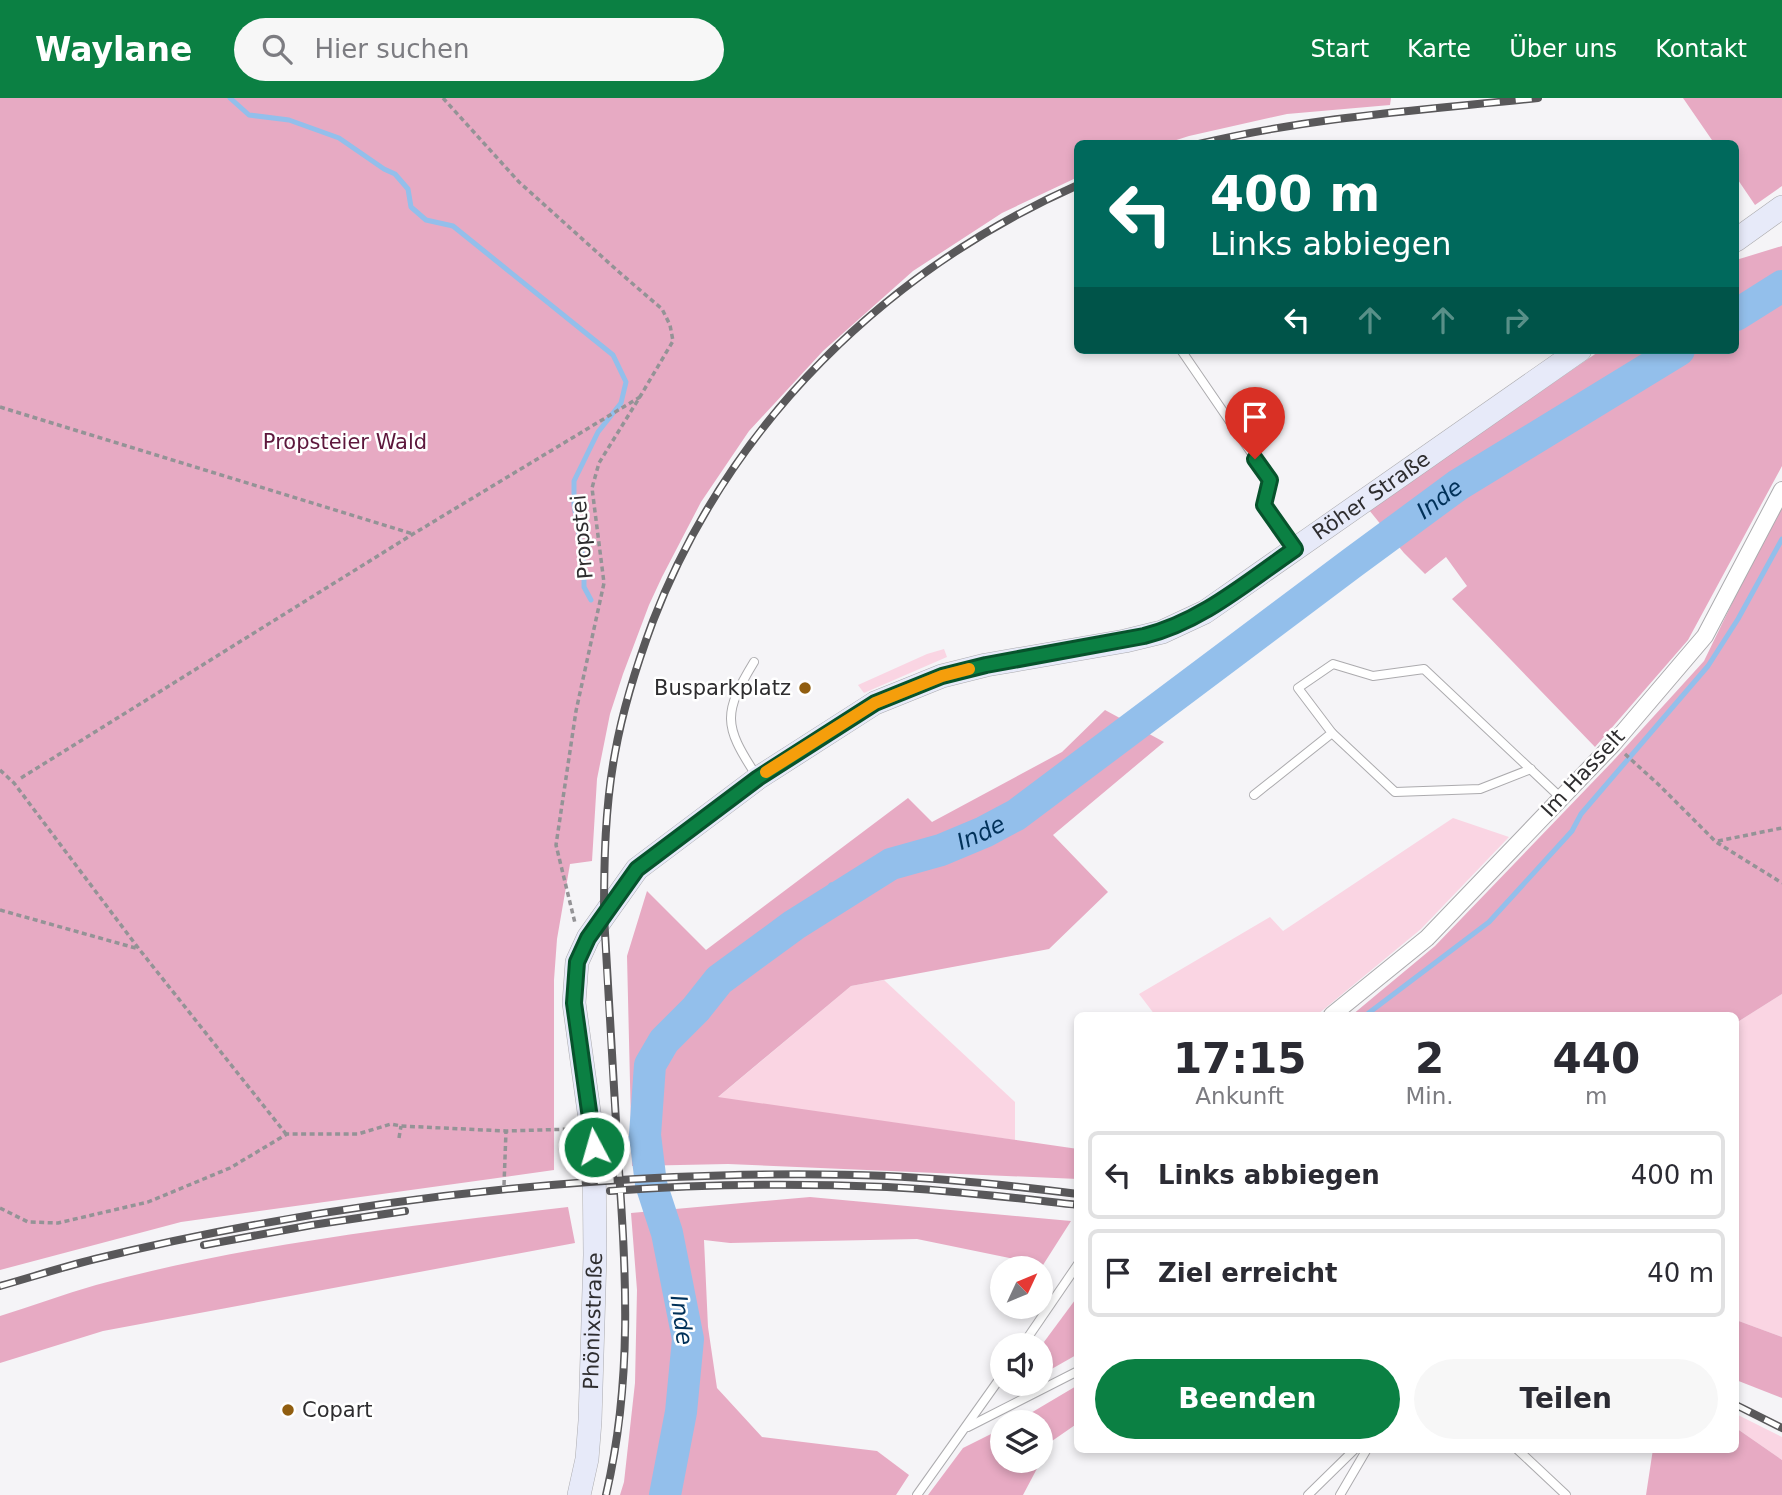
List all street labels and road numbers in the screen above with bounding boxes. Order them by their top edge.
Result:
street label: Röher Straße [1308,447,1434,545]
street label: Propstei [566,494,598,580]
street label: Im Hasselt [1536,724,1630,822]
street label: Phönixstraße [579,1252,607,1390]

